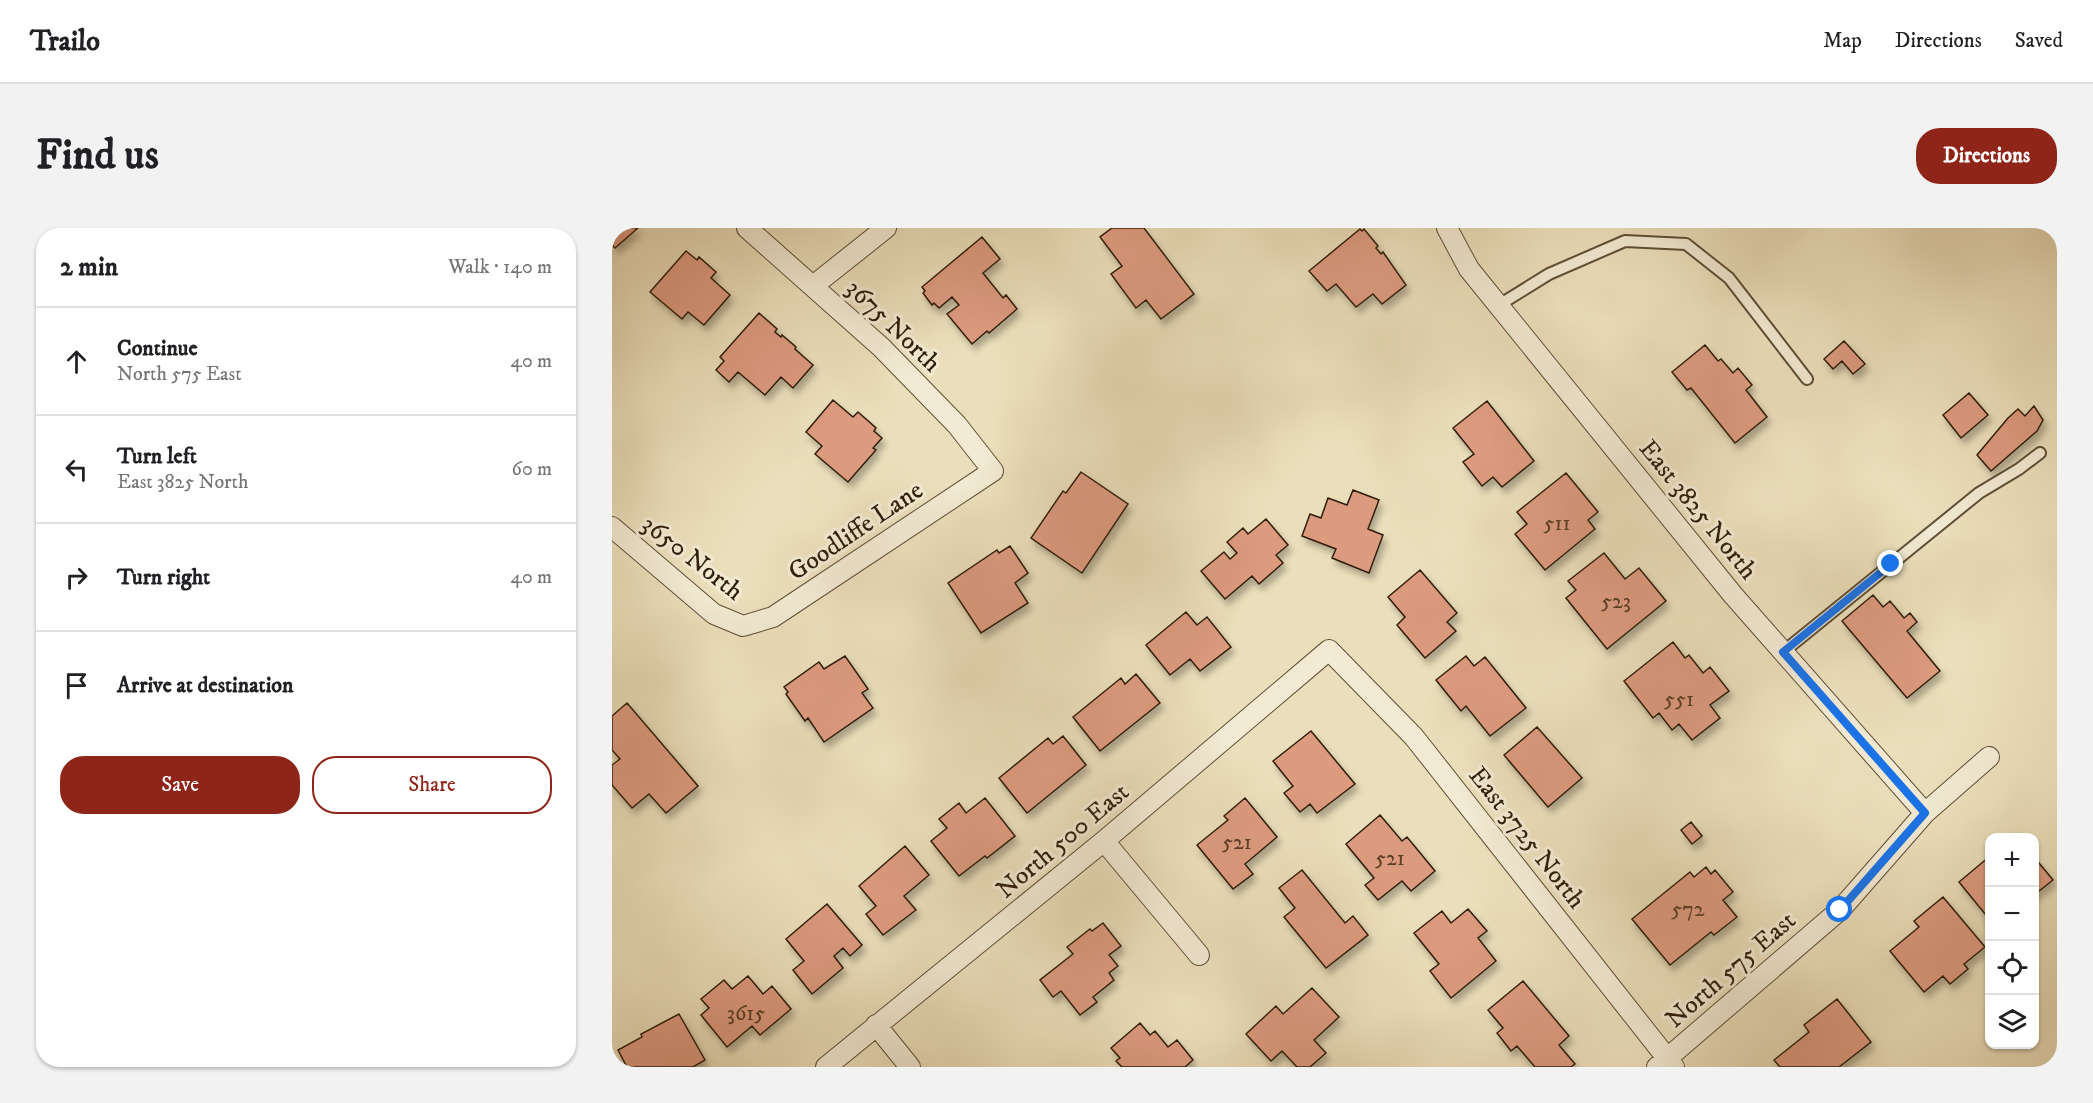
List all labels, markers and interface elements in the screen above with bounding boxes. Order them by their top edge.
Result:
text: Trailo [30,24,100,59]
text: Map [1823,28,1862,54]
text: Directions [1895,28,1982,54]
text: Saved [2015,28,2063,54]
button: Directions [1916,128,2057,184]
text: Find us [36,130,159,182]
text: 2 min [60,251,118,284]
text: Walk · 140 m [448,255,552,280]
street label: 3675 North [838,272,948,380]
text: Continue [117,335,198,362]
icon: ahead [60,345,93,378]
text: 40 m [510,349,552,374]
text: North 575 East [117,362,242,387]
street label: East 3825 North [1631,433,1765,587]
text: Turn left [117,443,197,470]
icon: left [60,453,93,486]
text: 60 m [512,457,552,482]
text: East 3825 North [117,470,248,495]
street label: Goodliffe Lane [782,474,930,588]
street label: 3650 North [634,508,750,609]
house number: 511 [1543,510,1571,537]
route end [1877,550,1903,576]
icon: right [60,561,93,594]
text: Turn right [117,564,210,591]
text: 40 m [510,565,552,590]
house number: 523 [1601,588,1631,615]
icon: arrive [60,669,93,702]
text: Arrive at destination [117,672,294,699]
house number: 551 [1664,686,1694,713]
button: Save [60,756,300,814]
button: Share [312,756,552,814]
street label: East 3725 North [1461,760,1593,916]
street label: North 500 East [990,776,1136,906]
house number: 521 [1222,829,1252,856]
map controls [1985,833,2039,1049]
button: + [1985,833,2039,887]
house number: 521 [1375,845,1405,872]
button: − [1985,887,2039,941]
house number: 572 [1671,896,1705,923]
route start [1826,896,1852,922]
street label: North 575 East [1659,905,1803,1036]
button: locate [1985,941,2039,995]
button: layers [1985,995,2039,1049]
house number: 3615 [727,1000,765,1027]

